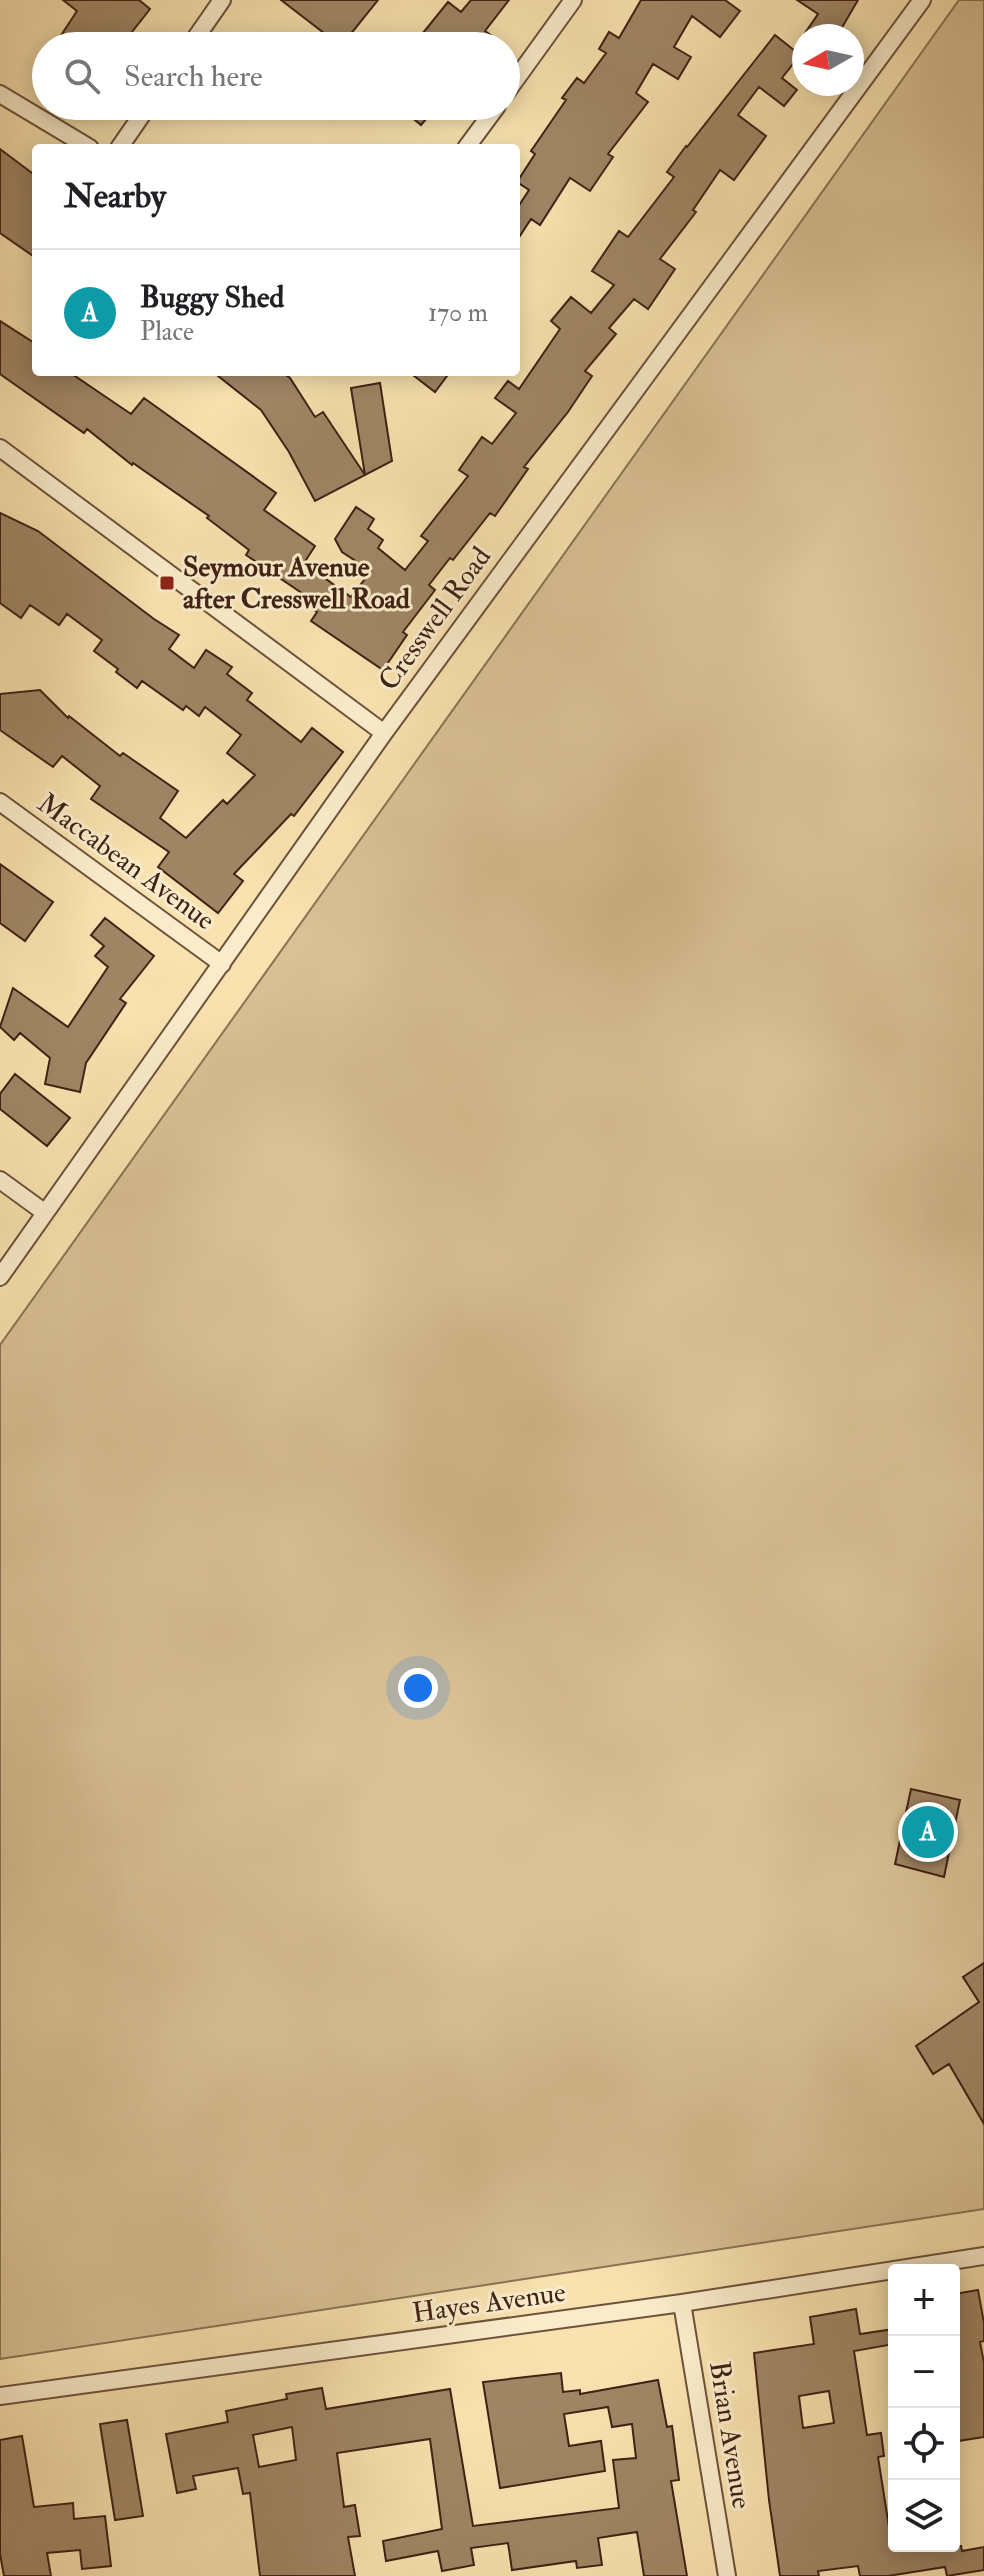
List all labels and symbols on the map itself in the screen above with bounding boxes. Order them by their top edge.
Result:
north arrow [792,24,864,96]
street label: Cresswell Road [371,540,499,698]
place label: Seymour Avenue after Cresswell Road [183,550,410,617]
marker: Seymour Avenue after Cresswell Road [158,574,176,592]
street label: Maccabean Avenue [30,786,222,938]
your location [398,1668,438,1708]
pin: A [902,1802,954,1862]
street label: Hayes Avenue [410,2275,568,2331]
street label: Brian Avenue [701,2359,759,2512]

